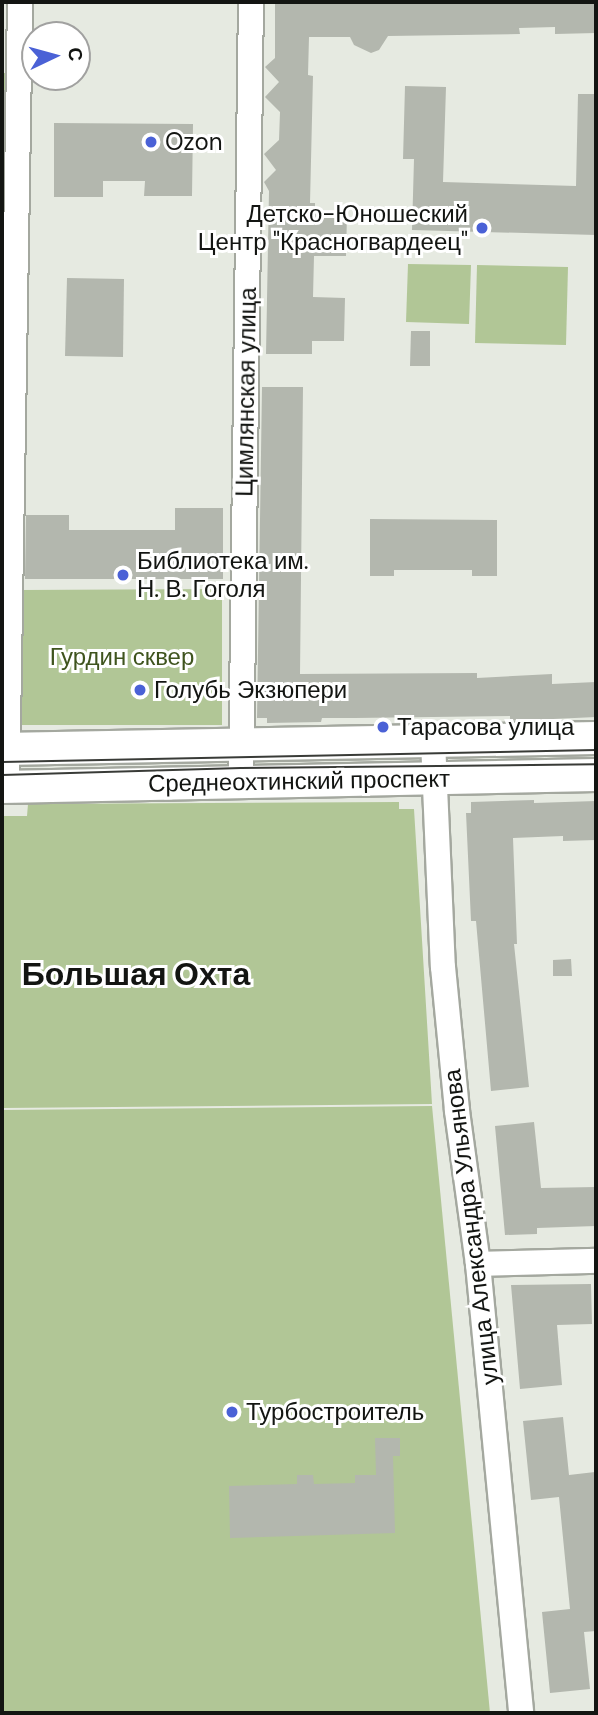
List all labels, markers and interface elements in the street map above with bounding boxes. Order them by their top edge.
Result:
north arrow [21,21,91,91]
text: С [62,46,88,62]
place label: Ozon [165,128,223,156]
marker: Ozon [143,134,159,150]
place label: Детско-Юношеский Центр "Красногвардеец" [198,200,468,256]
marker: Детско-Юношеский Центр "Красногвардеец" [474,220,490,236]
street label: Цимлянская улица [230,287,262,497]
place label: Библиотека им. Н. В. Гоголя [137,547,309,603]
marker: Библиотека им. Н. В. Гоголя [115,567,131,583]
park label: Гурдин сквер [50,643,194,671]
place label: Голубь Экзюпери [154,676,347,704]
marker: Голубь Экзюпери [132,682,148,698]
place label: Тарасова улица [397,713,574,741]
marker: Тарасова улица [375,719,391,735]
street label: Среднеохтинский проспект [148,764,450,798]
district label: Большая Охта [22,955,250,993]
street label: улица Александра Ульянова [437,1068,505,1386]
place label: Турбостроитель [246,1398,424,1426]
marker: Турбостроитель [224,1404,240,1420]

